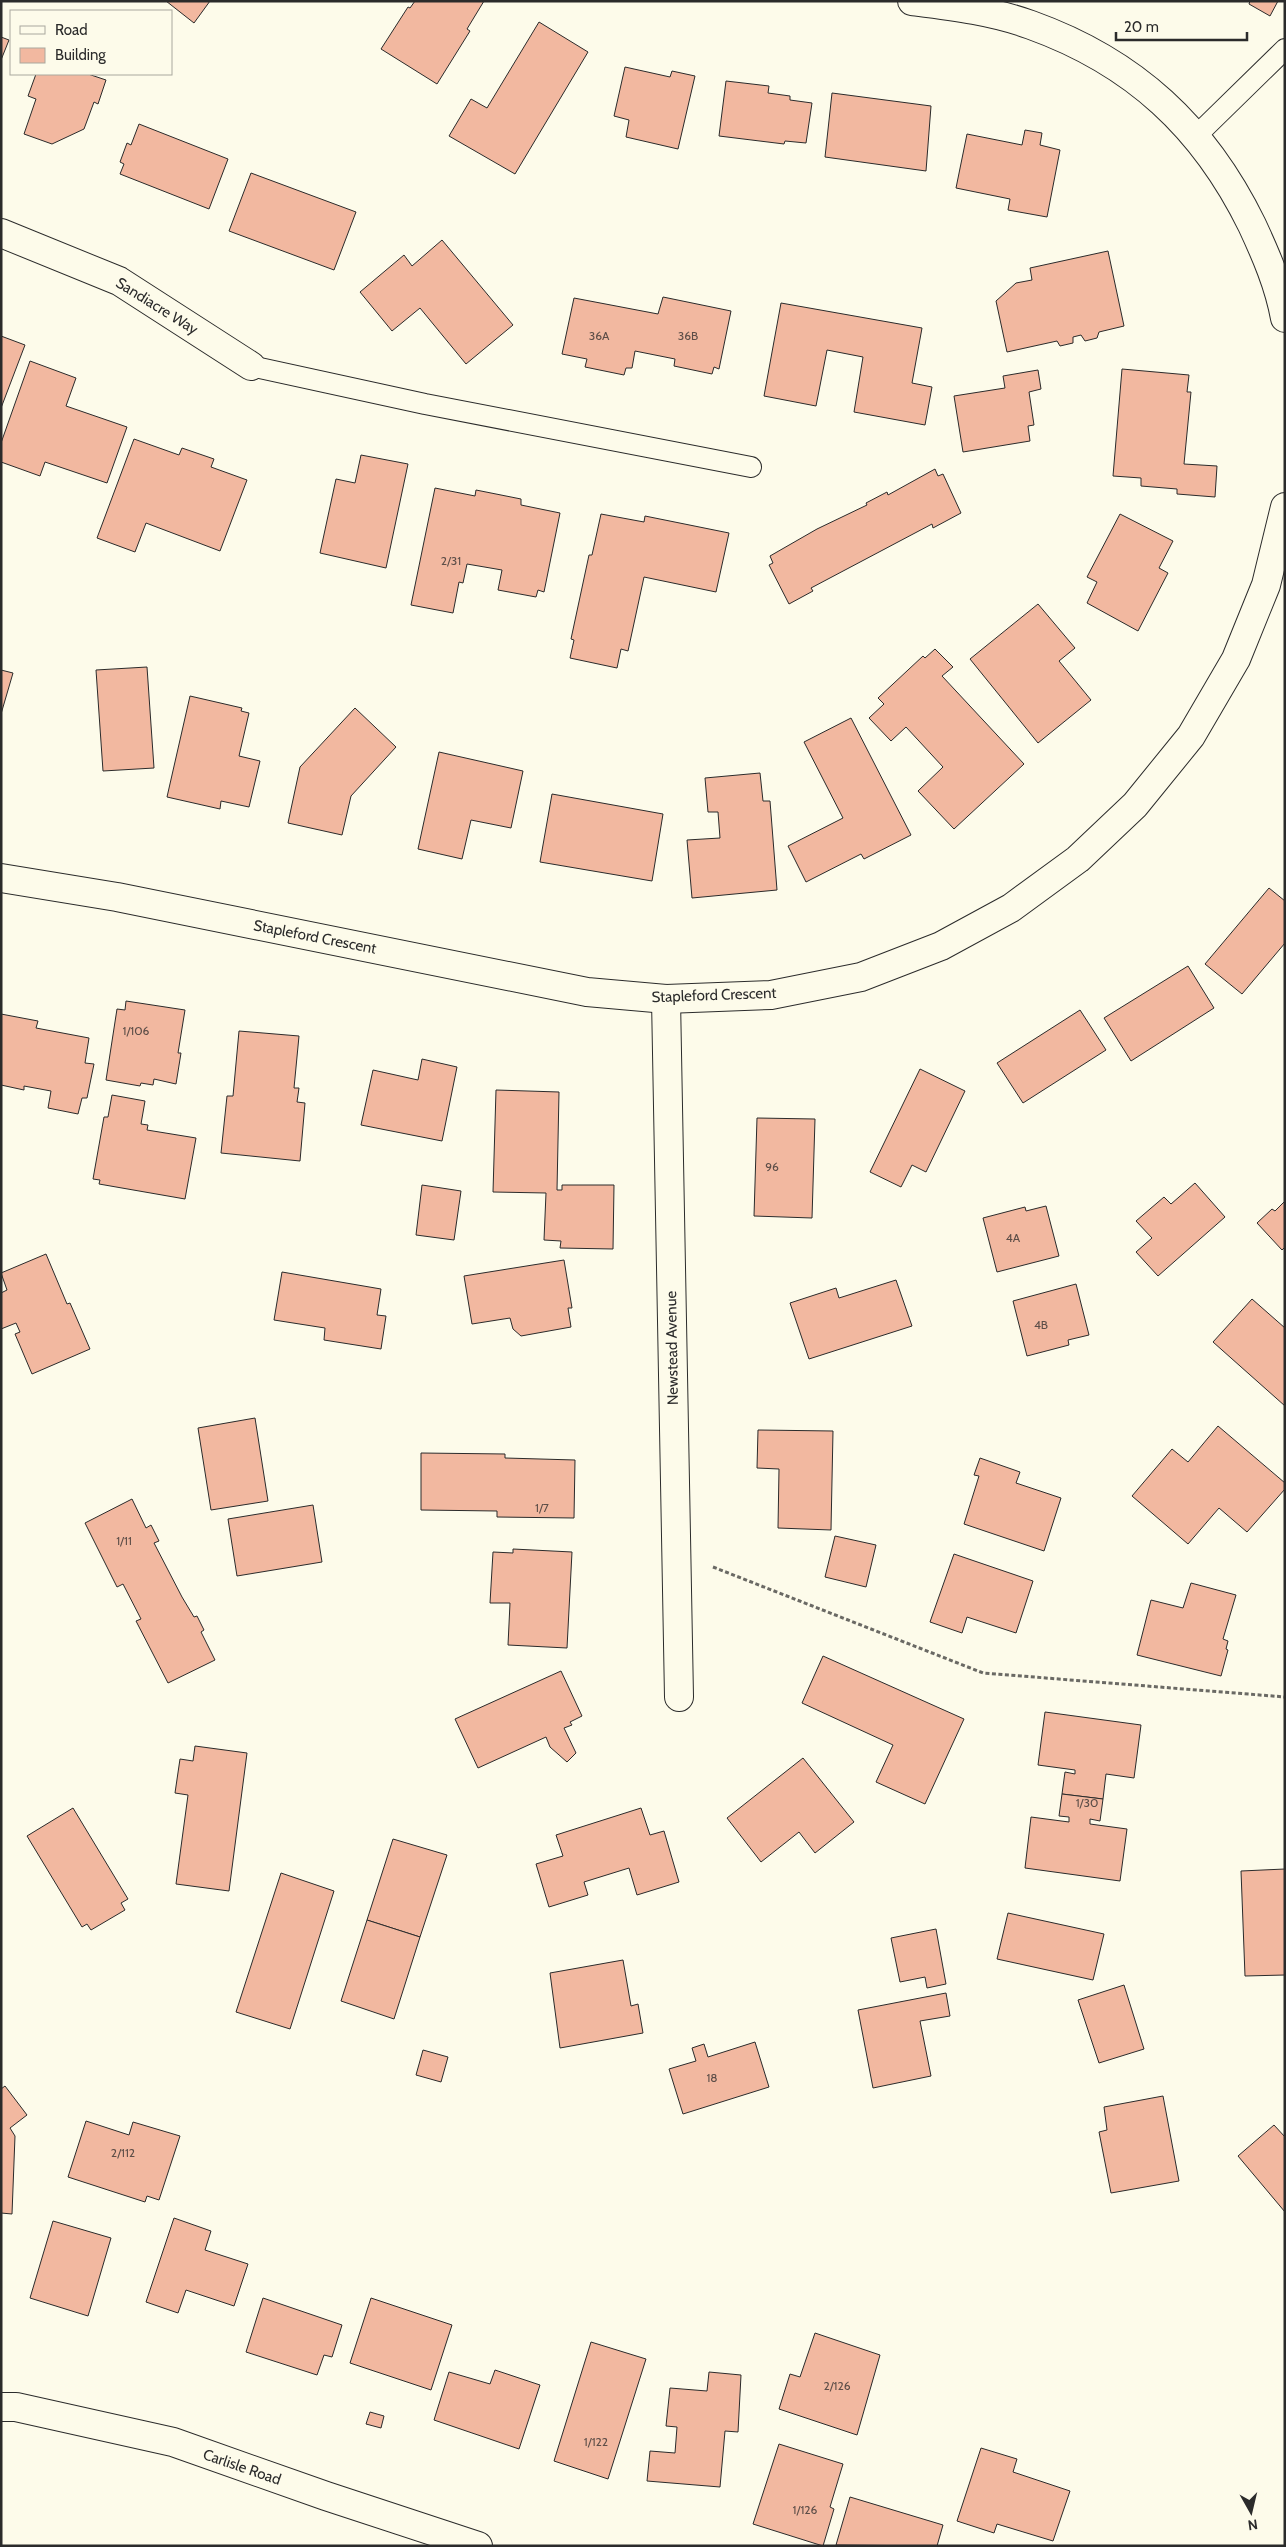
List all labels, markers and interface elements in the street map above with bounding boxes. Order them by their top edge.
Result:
legend [10,10,172,75]
scale bar [1116,10,1247,42]
text: 20 m [1124,18,1159,36]
text: Road [55,21,88,39]
text: Building [55,46,106,64]
street label: Sandiacre Way [113,274,202,339]
house number: 36A [589,328,610,343]
house number: 36B [678,328,698,343]
house number: 2/31 [441,553,461,568]
street label: Stapleford Crescent [252,916,378,958]
street label: Stapleford Crescent [651,984,777,1006]
house number: 1/106 [123,1023,150,1038]
house number: 96 [765,1159,779,1174]
house number: 4A [1006,1230,1021,1245]
street label: Newstead Avenue [662,1290,682,1405]
house number: 4B [1034,1317,1048,1332]
house number: 1/7 [535,1500,549,1515]
house number: 1/11 [116,1533,132,1548]
house number: 1/30 [1076,1795,1098,1810]
house number: 18 [706,2070,718,2085]
house number: 2/112 [111,2145,135,2160]
house number: 2/126 [823,2378,851,2393]
house number: 1/122 [584,2434,608,2449]
street label: Carlisle Road [201,2445,283,2489]
north arrow [1226,2487,1276,2537]
house number: 1/126 [793,2502,818,2517]
text: N [1247,2515,1259,2534]

